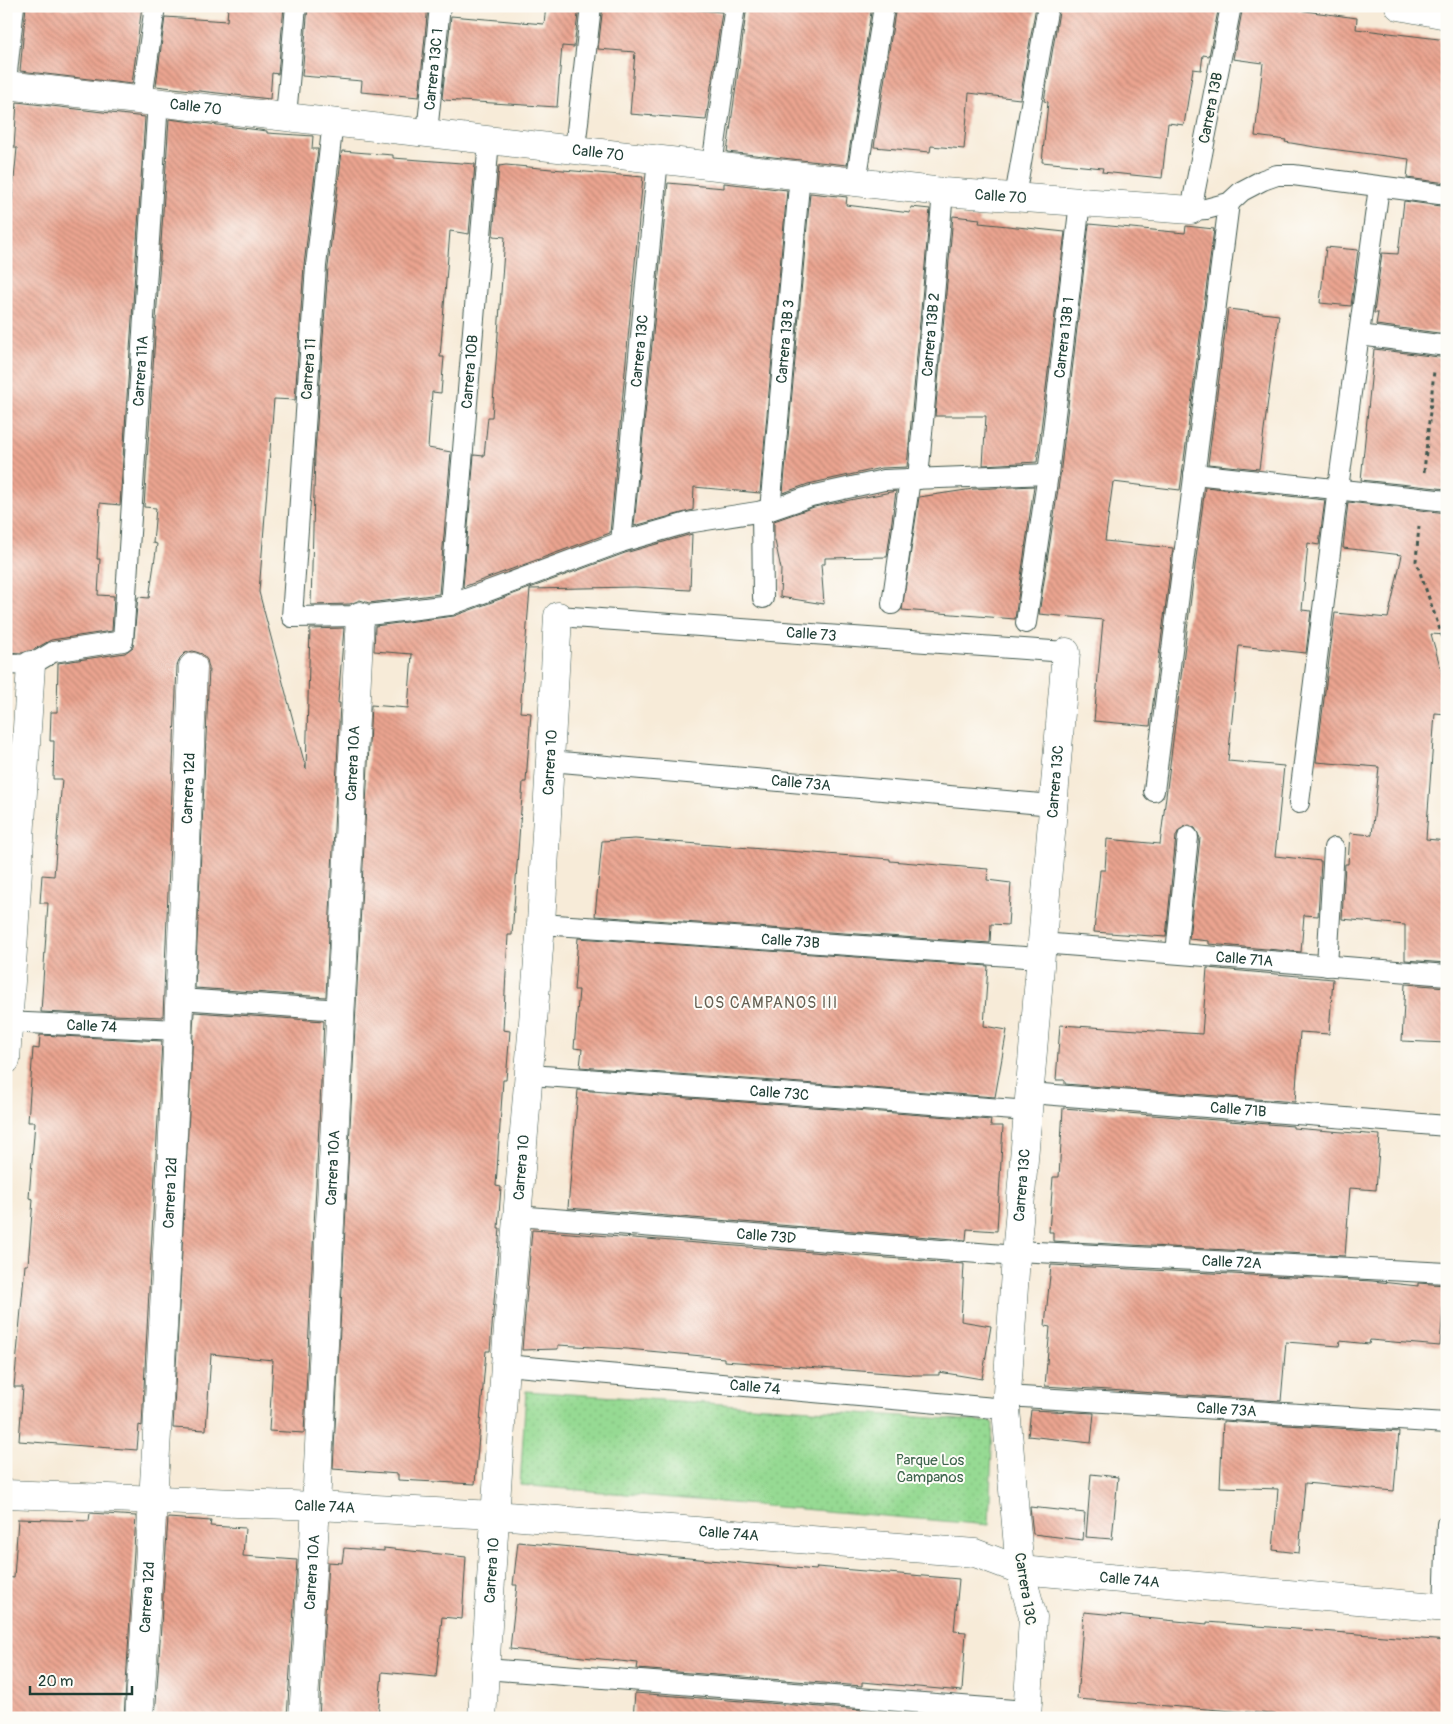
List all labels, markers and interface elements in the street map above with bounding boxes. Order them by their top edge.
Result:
street label: Carrera 13C 1 [420,27,447,111]
street label: Carrera 13B [1195,71,1227,145]
street label: Calle 70 [169,94,223,119]
street label: Calle 70 [571,140,625,165]
street label: Calle 70 [974,185,1028,208]
street label: Carrera 13B 2 [917,292,944,377]
street label: Carrera 13B 1 [1050,296,1078,379]
street label: Carrera 13B 3 [772,299,798,384]
street label: Carrera 13C [626,314,652,388]
street label: Carrera 10B [457,334,482,410]
street label: Carrera 11A [129,335,152,407]
street label: Carrera 11 [297,338,321,400]
street label: Calle 73 [786,623,837,645]
street label: Carrera 10A [341,725,364,802]
street label: Carrera 10 [539,729,561,796]
street label: Carrera 13C [1043,744,1068,819]
street label: Carrera 12d [177,752,199,824]
street label: Calle 73A [770,771,832,795]
street label: Calle 73B [760,930,820,952]
street label: Calle 71A [1215,947,1274,971]
district label: LOS CAMPANOS III [694,993,838,1013]
street label: Calle 74 [66,1015,118,1037]
street label: Calle 73C [749,1081,810,1105]
street label: Calle 71B [1209,1098,1267,1121]
street label: Carrera 10A [321,1129,344,1206]
street label: Carrera 10 [509,1134,533,1201]
street label: Carrera 13C [1009,1148,1034,1222]
street label: Carrera 12d [159,1157,181,1229]
street label: Calle 73D [736,1224,797,1248]
street label: Calle 72A [1201,1251,1262,1273]
street label: Calle 74 [729,1375,781,1399]
street label: Calle 73A [1196,1398,1257,1421]
park label: Parque Los Campanos [896,1451,965,1487]
street label: Calle 74A [294,1496,356,1517]
street label: Calle 74A [698,1522,760,1545]
street label: Carrera 10A [300,1534,324,1611]
street label: Carrera 10 [480,1537,503,1604]
street label: Carrera 13C [1010,1551,1040,1627]
street label: Carrera 12d [135,1561,159,1633]
street label: Calle 74A [1099,1568,1161,1592]
scale bar [30,1664,132,1696]
text: 20 m [38,1672,73,1691]

